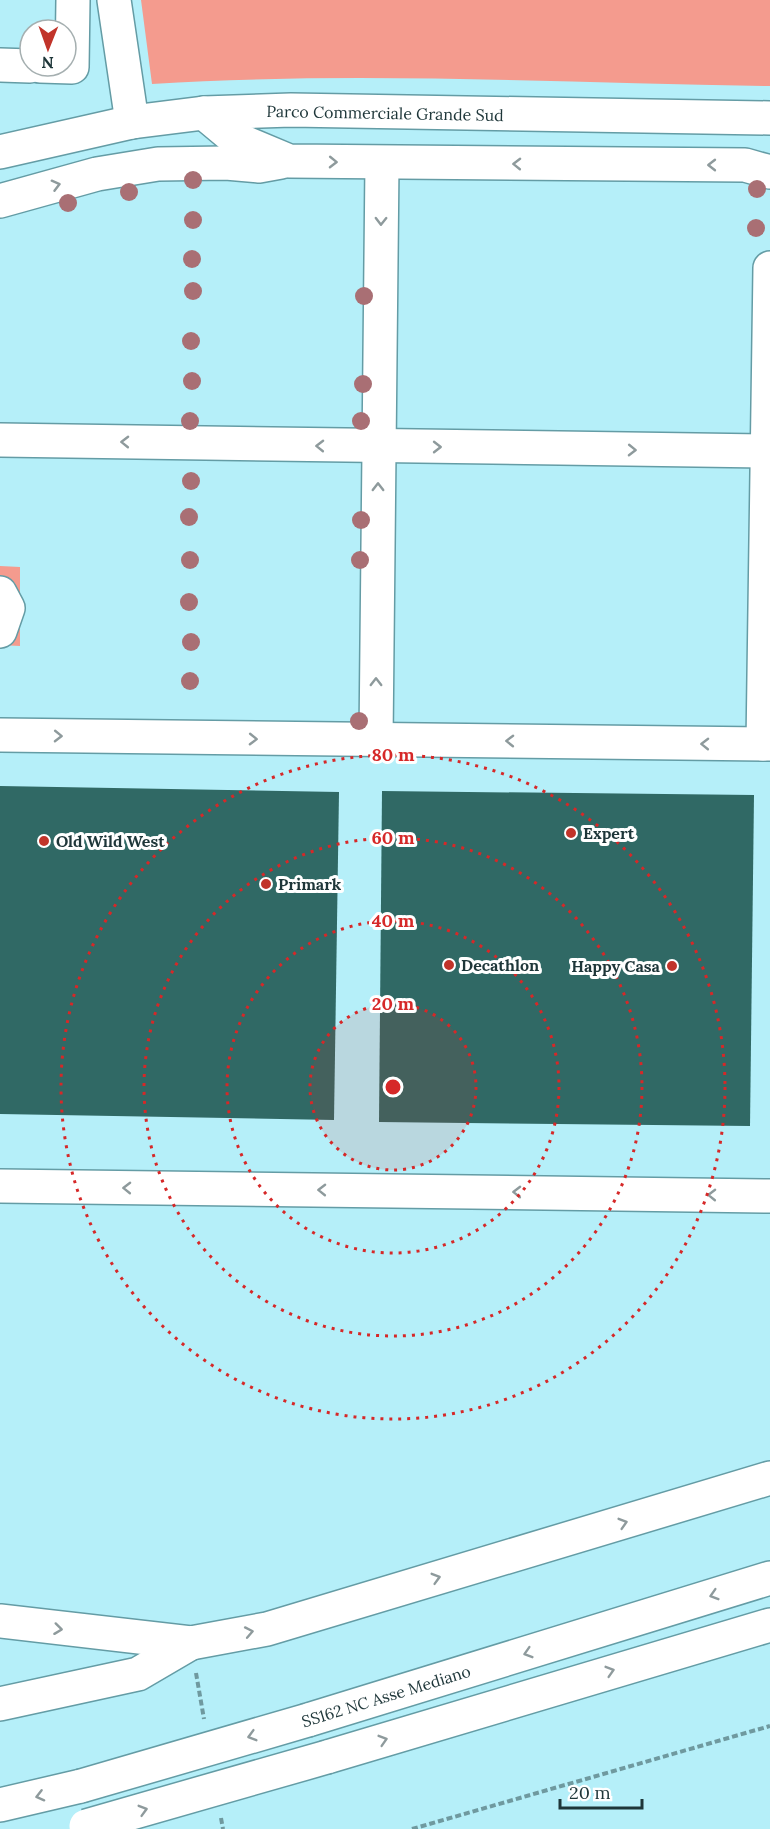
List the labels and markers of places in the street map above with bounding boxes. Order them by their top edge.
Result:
place label: Expert [583,823,635,843]
marker: Expert [564,826,578,840]
place label: Old Wild West [56,831,165,851]
marker: Old Wild West [37,834,51,848]
place label: Primark [278,874,342,894]
marker: Primark [259,877,273,891]
place label: Decathlon [461,955,539,975]
place label: Happy Casa [571,956,661,976]
marker: Decathlon [442,958,456,972]
marker: Happy Casa [665,959,679,973]
centre of rings [383,1077,403,1097]

